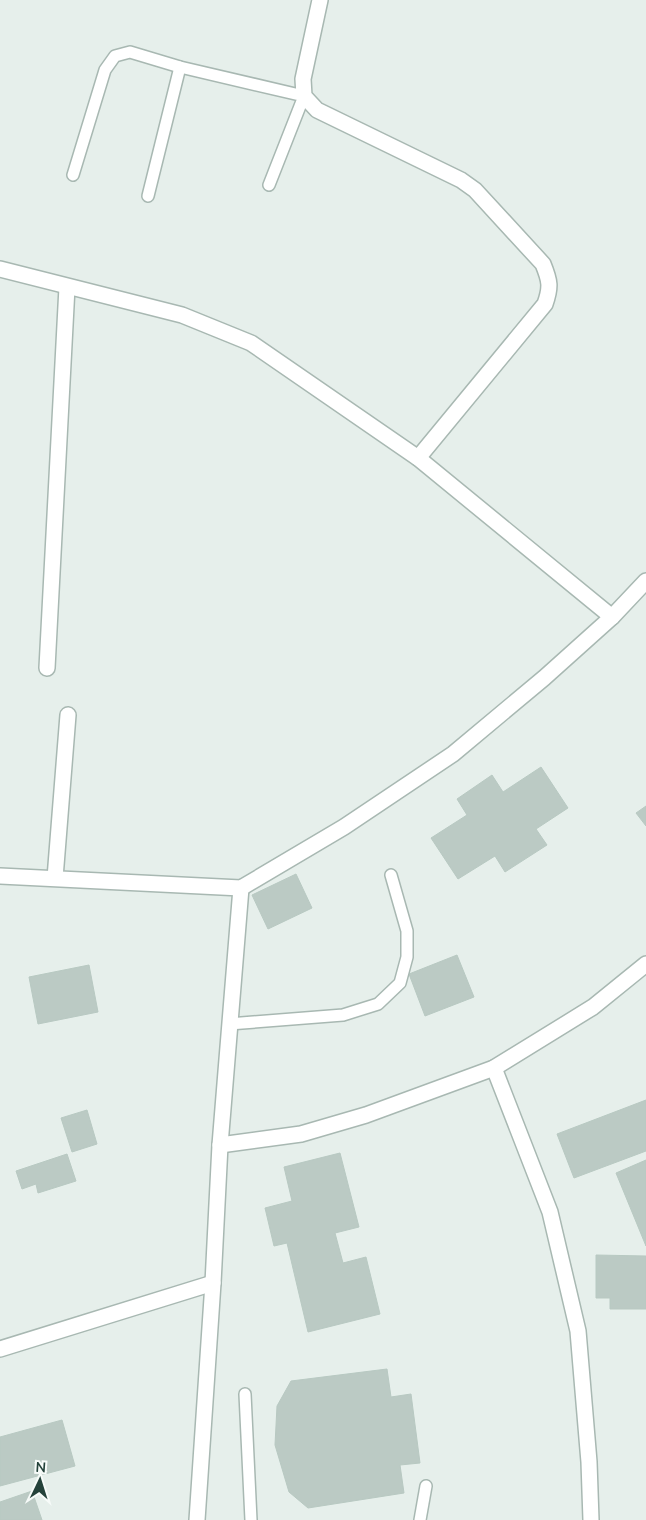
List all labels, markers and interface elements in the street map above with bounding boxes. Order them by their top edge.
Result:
north arrow [15,1455,65,1505]
text: N [35,1458,47,1477]

